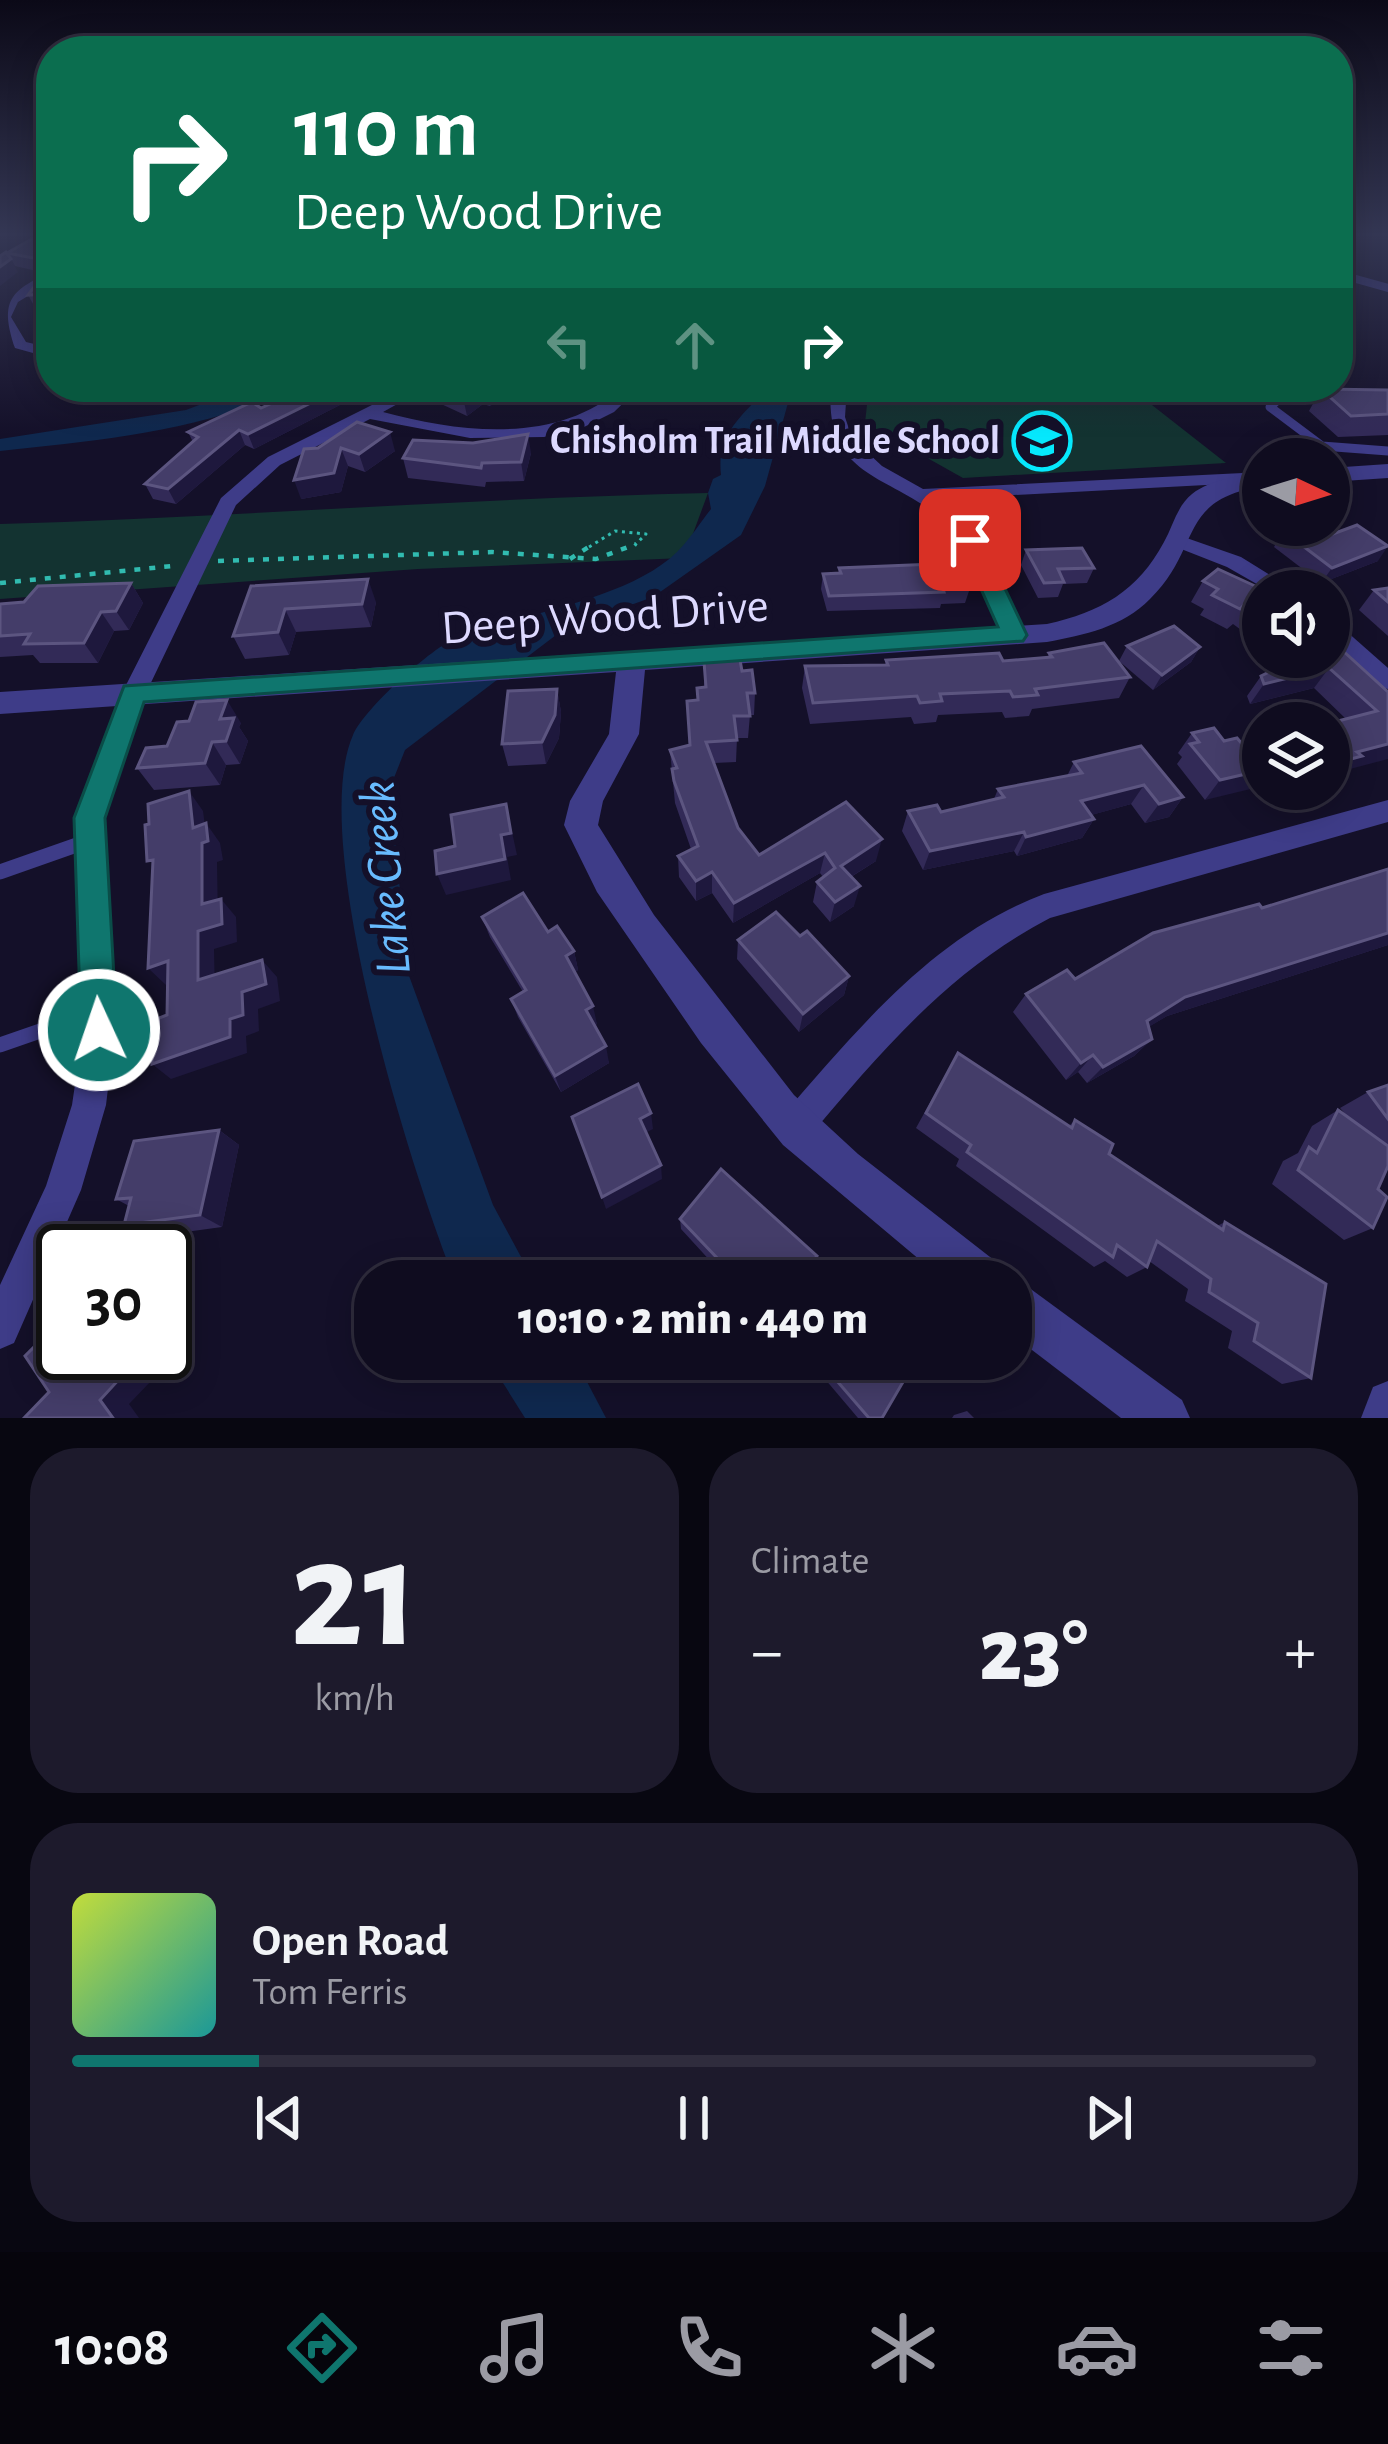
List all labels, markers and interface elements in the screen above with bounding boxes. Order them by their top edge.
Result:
icon: right [96,84,252,240]
text: 110 m [294,88,479,172]
text: Deep Wood Drive [294,186,663,240]
icon: left [536,312,602,378]
icon: ahead [662,312,728,378]
icon: right [788,312,854,378]
school or university icon: Chisholm Trail Middle School [1011,410,1073,472]
place label: Chisholm Trail Middle School [550,422,1000,461]
north arrow [1242,438,1350,546]
map controls [1242,438,1350,810]
pin [919,489,1021,591]
icon: arrive [937,507,1003,573]
button: sound [1242,570,1350,678]
street label: Deep Wood Drive [440,583,770,653]
button: layers [1242,702,1350,810]
water label: Lake Creek [352,779,420,977]
position arrow [36,967,162,1093]
speed limit sign: 30 [36,1224,192,1380]
text: 10:10 · 2 min · 440 m [518,1297,868,1342]
text: 21 [290,1519,419,1675]
text: Climate [751,1542,869,1581]
text: 23° [979,1607,1088,1697]
text: − [751,1619,783,1685]
text: + [1284,1619,1316,1685]
text: km/h [314,1679,395,1718]
text: Open Road [252,1919,449,1964]
text: Tom Ferris [252,1973,408,2012]
icon: previous [246,2085,312,2151]
icon: pause [661,2085,727,2151]
icon: next [1076,2085,1142,2151]
icon: directions [280,2306,364,2390]
icon: music [473,2306,557,2390]
icon: phone [667,2306,751,2390]
icon: climate [861,2306,945,2390]
icon: car [1055,2306,1139,2390]
icon: filters [1249,2306,1333,2390]
text: 10:08 [55,2321,170,2375]

